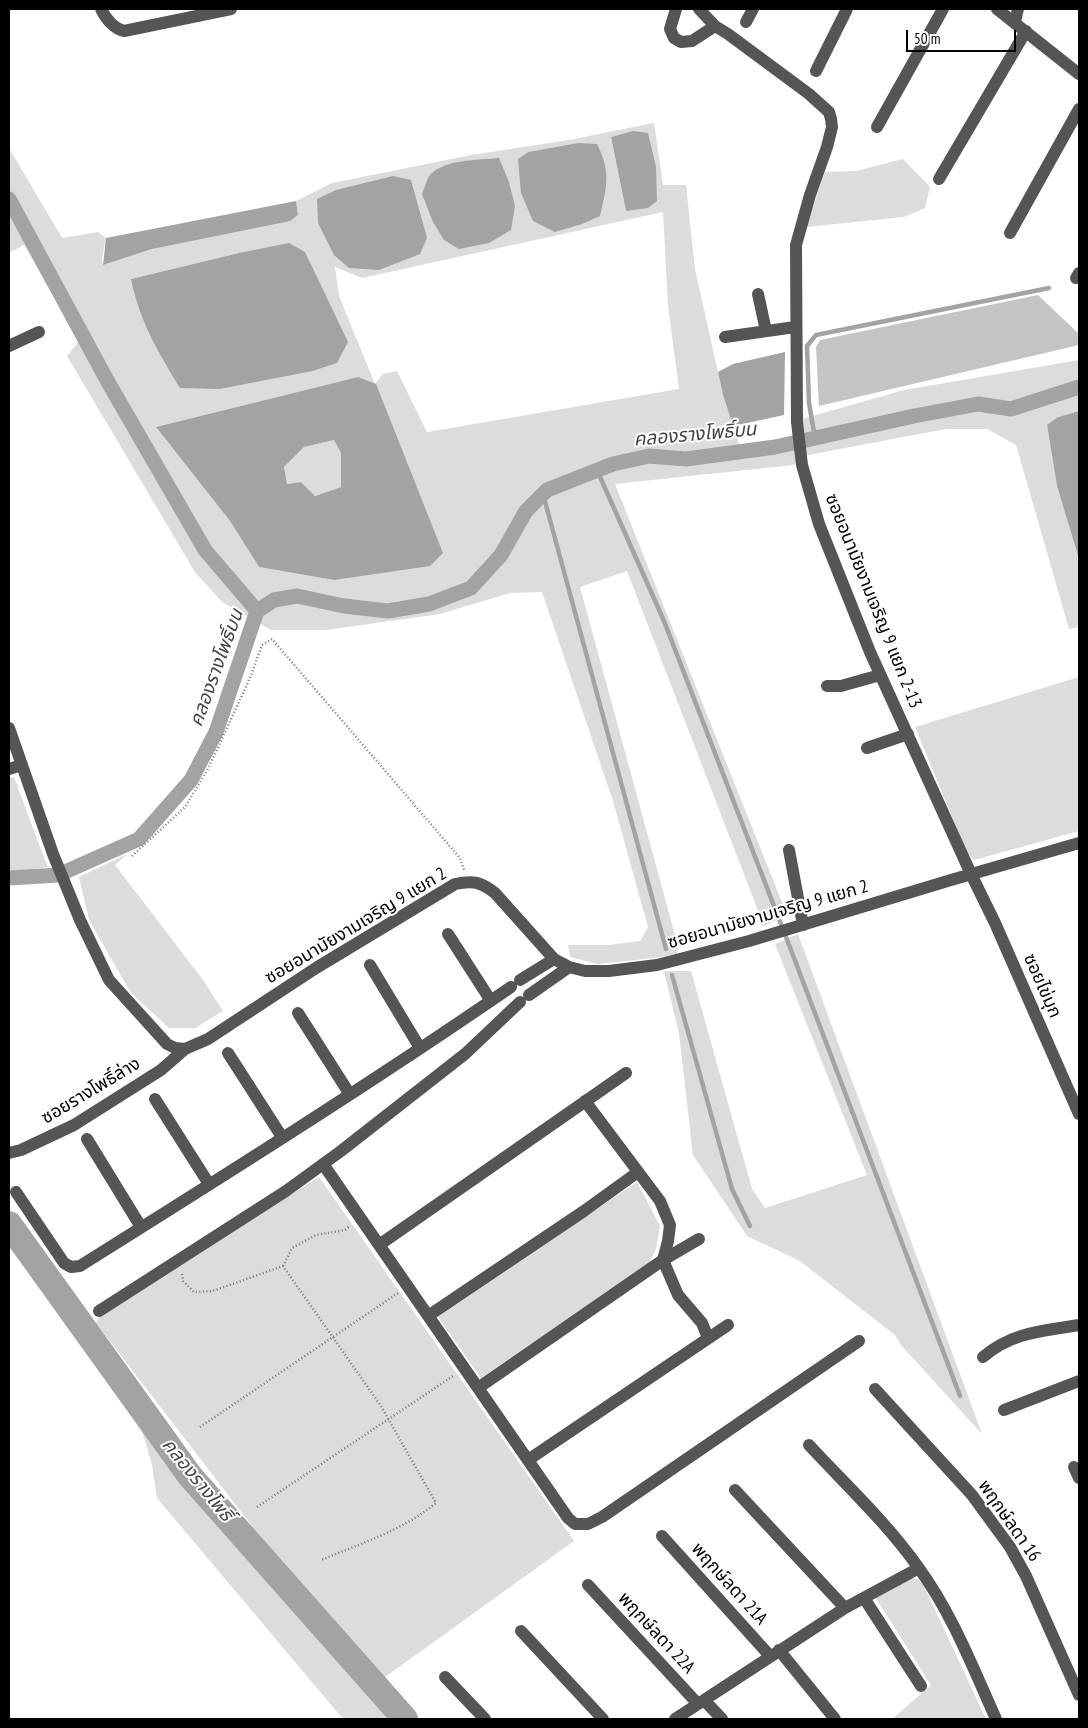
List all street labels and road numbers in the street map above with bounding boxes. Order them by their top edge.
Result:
street label: ซอยอนามัยงามเจริญ 9 แยก 2-13 [820,491,926,711]
street label: ซอยอนามัยงามเจริญ 9 แยก 2 [261,863,451,989]
street label: ซอยอนามัยงามเจริญ 9 แยก 2 [665,876,871,954]
street label: ซอยไข่มุก [1018,951,1066,1021]
street label: ซอยรางโพธิ์ล่าง [38,1053,144,1129]
street label: พฤกษ์ลดา 16 [973,1476,1045,1566]
street label: พฤกษ์ลดา 21A [687,1539,771,1629]
street label: พฤกษ์ลดา 22A [613,1588,699,1678]

